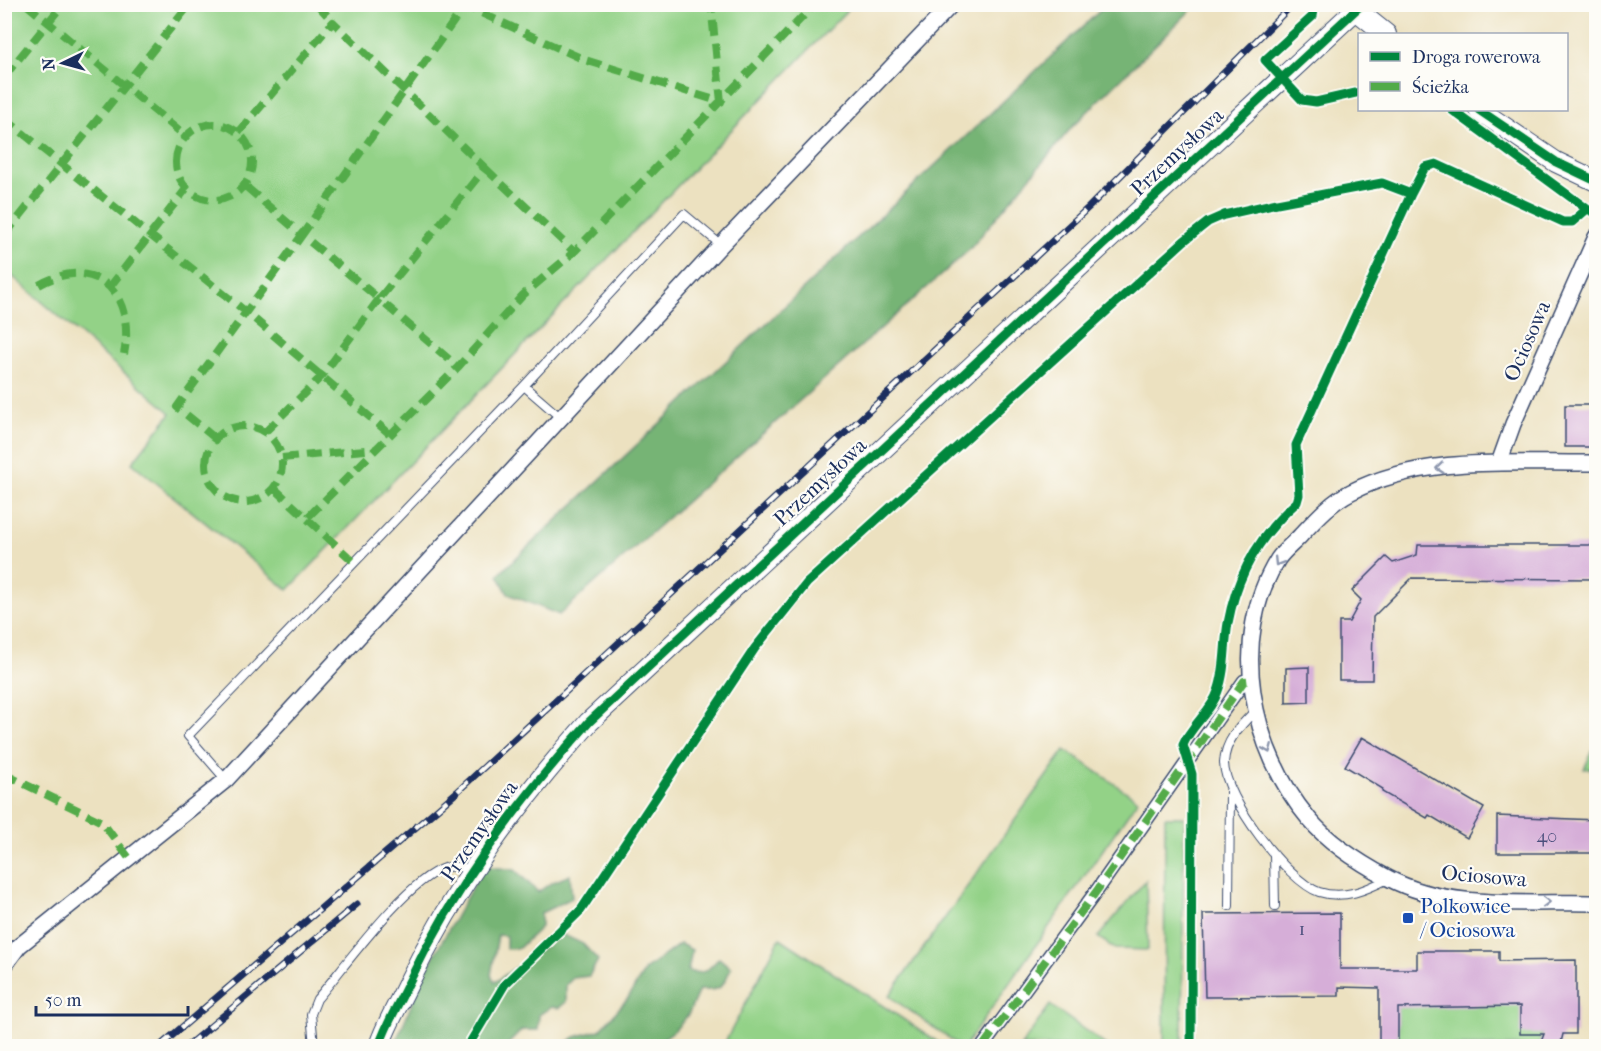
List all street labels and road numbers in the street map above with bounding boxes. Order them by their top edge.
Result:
street label: Przemysłowa [1126,103,1228,201]
street label: Ociosowa [1499,297,1555,385]
street label: Przemysłowa [769,433,871,531]
street label: Przemysłowa [435,776,523,886]
street label: Ociosowa [1440,860,1528,892]

